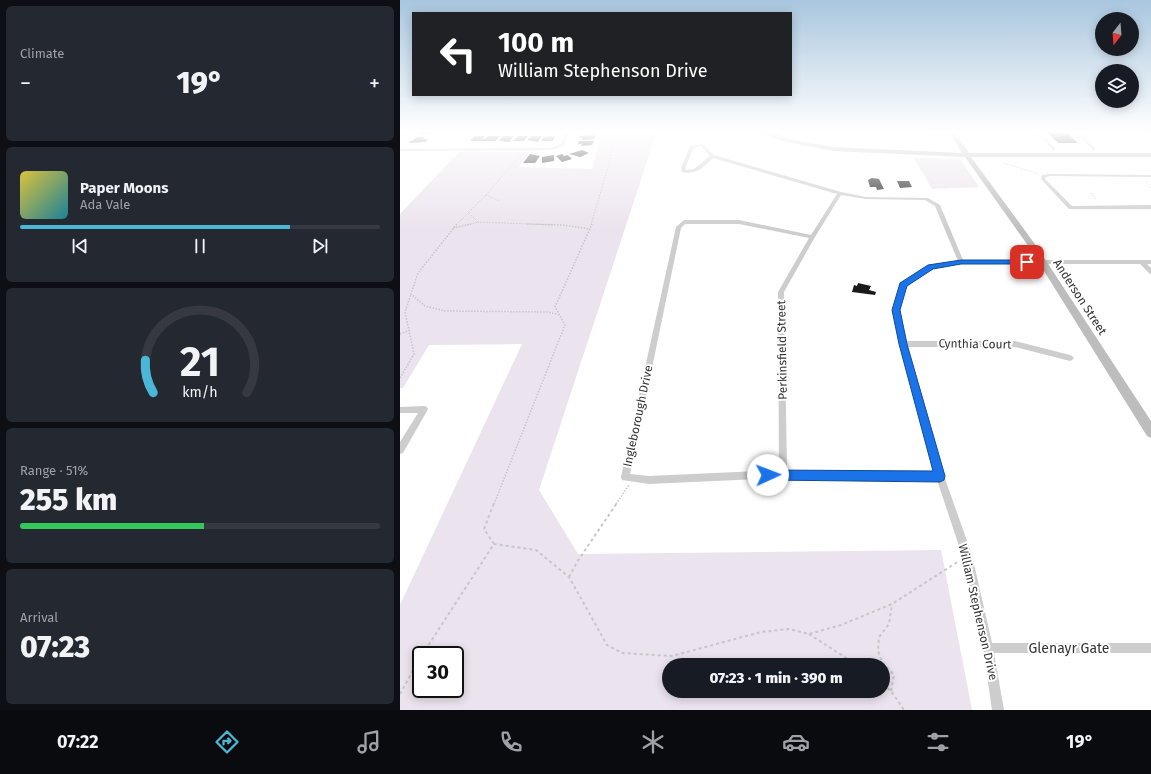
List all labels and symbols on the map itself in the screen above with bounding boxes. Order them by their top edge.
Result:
north arrow [1095,12,1139,56]
pin [1010,245,1044,279]
street label: Anderson Street [1050,257,1110,338]
street label: Perkinsfield Street [774,299,790,400]
street label: Cynthia Court [938,336,1012,352]
street label: Ingleborough Drive [620,364,656,468]
position arrow [747,454,789,496]
street label: William Stephenson Drive [955,542,1001,682]
street label: Glenayr Gate [1028,640,1110,657]
speed limit sign: 30 [412,646,464,698]

